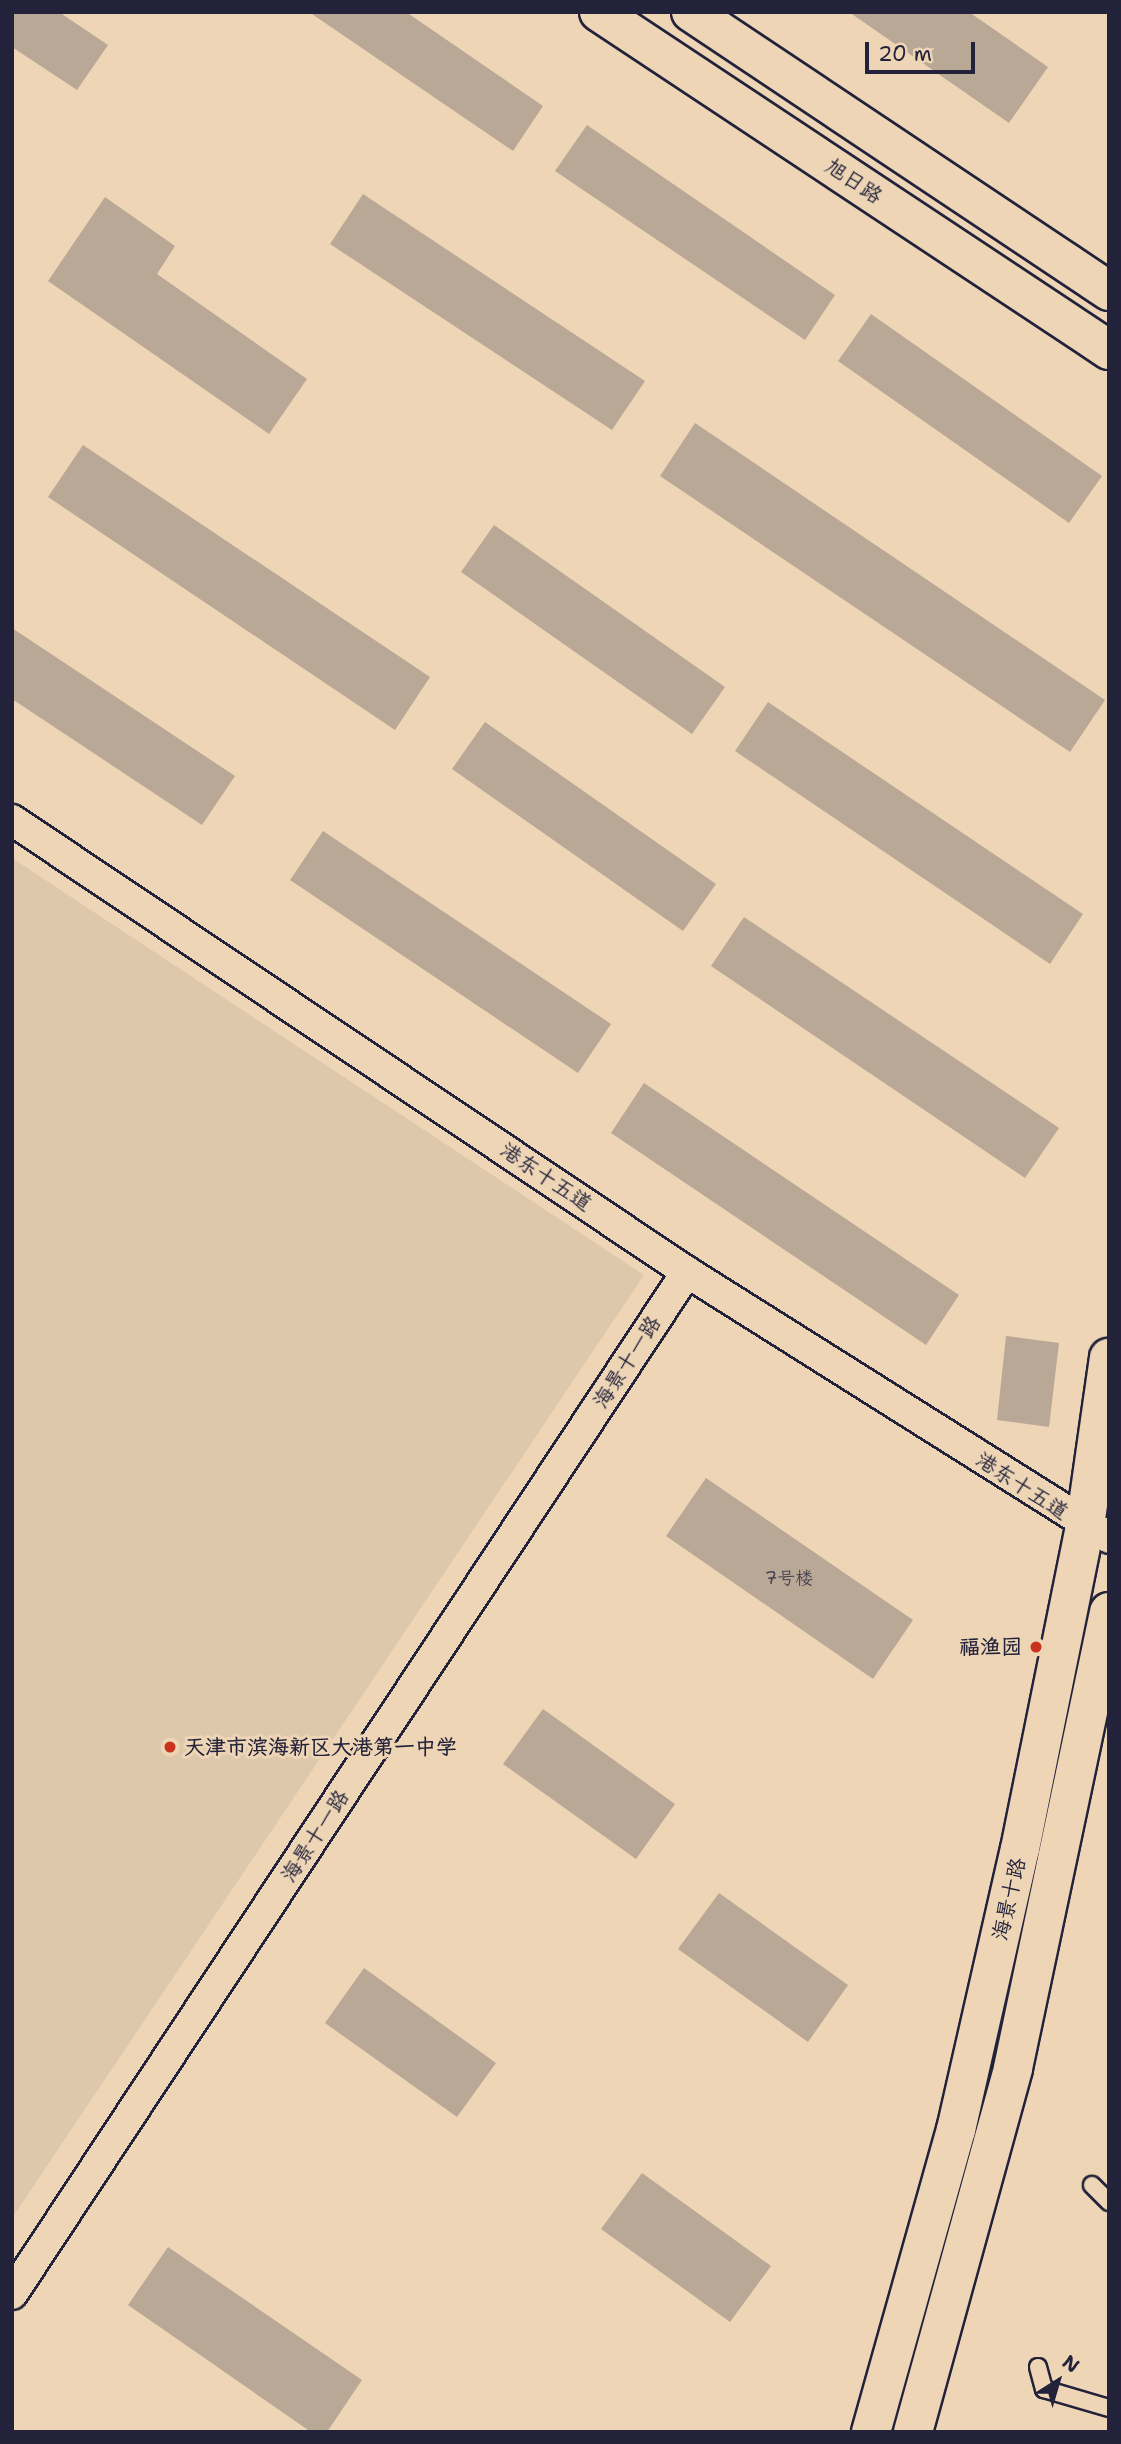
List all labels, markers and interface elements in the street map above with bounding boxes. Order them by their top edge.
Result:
scale bar [869,28,979,72]
text: 20 m [878,40,932,68]
street label: 旭日路 [821,153,887,209]
street label: 港东十五道 [495,1137,597,1217]
street label: 海景十一路 [588,1311,666,1413]
street label: 港东十五道 [971,1447,1073,1525]
house number: 7号楼 [765,1567,813,1589]
place label: 福渔园 [959,1634,1022,1660]
marker: 福渔园 [1028,1639,1044,1655]
place label: 天津市滨海新区大港第一中学 [184,1734,457,1760]
marker: 天津市滨海新区大港第一中学 [162,1739,178,1755]
street label: 海景十一路 [276,1785,354,1887]
street label: 海景十路 [987,1855,1031,1943]
north arrow [1023,2346,1093,2416]
text: N [1057,2349,1084,2378]

